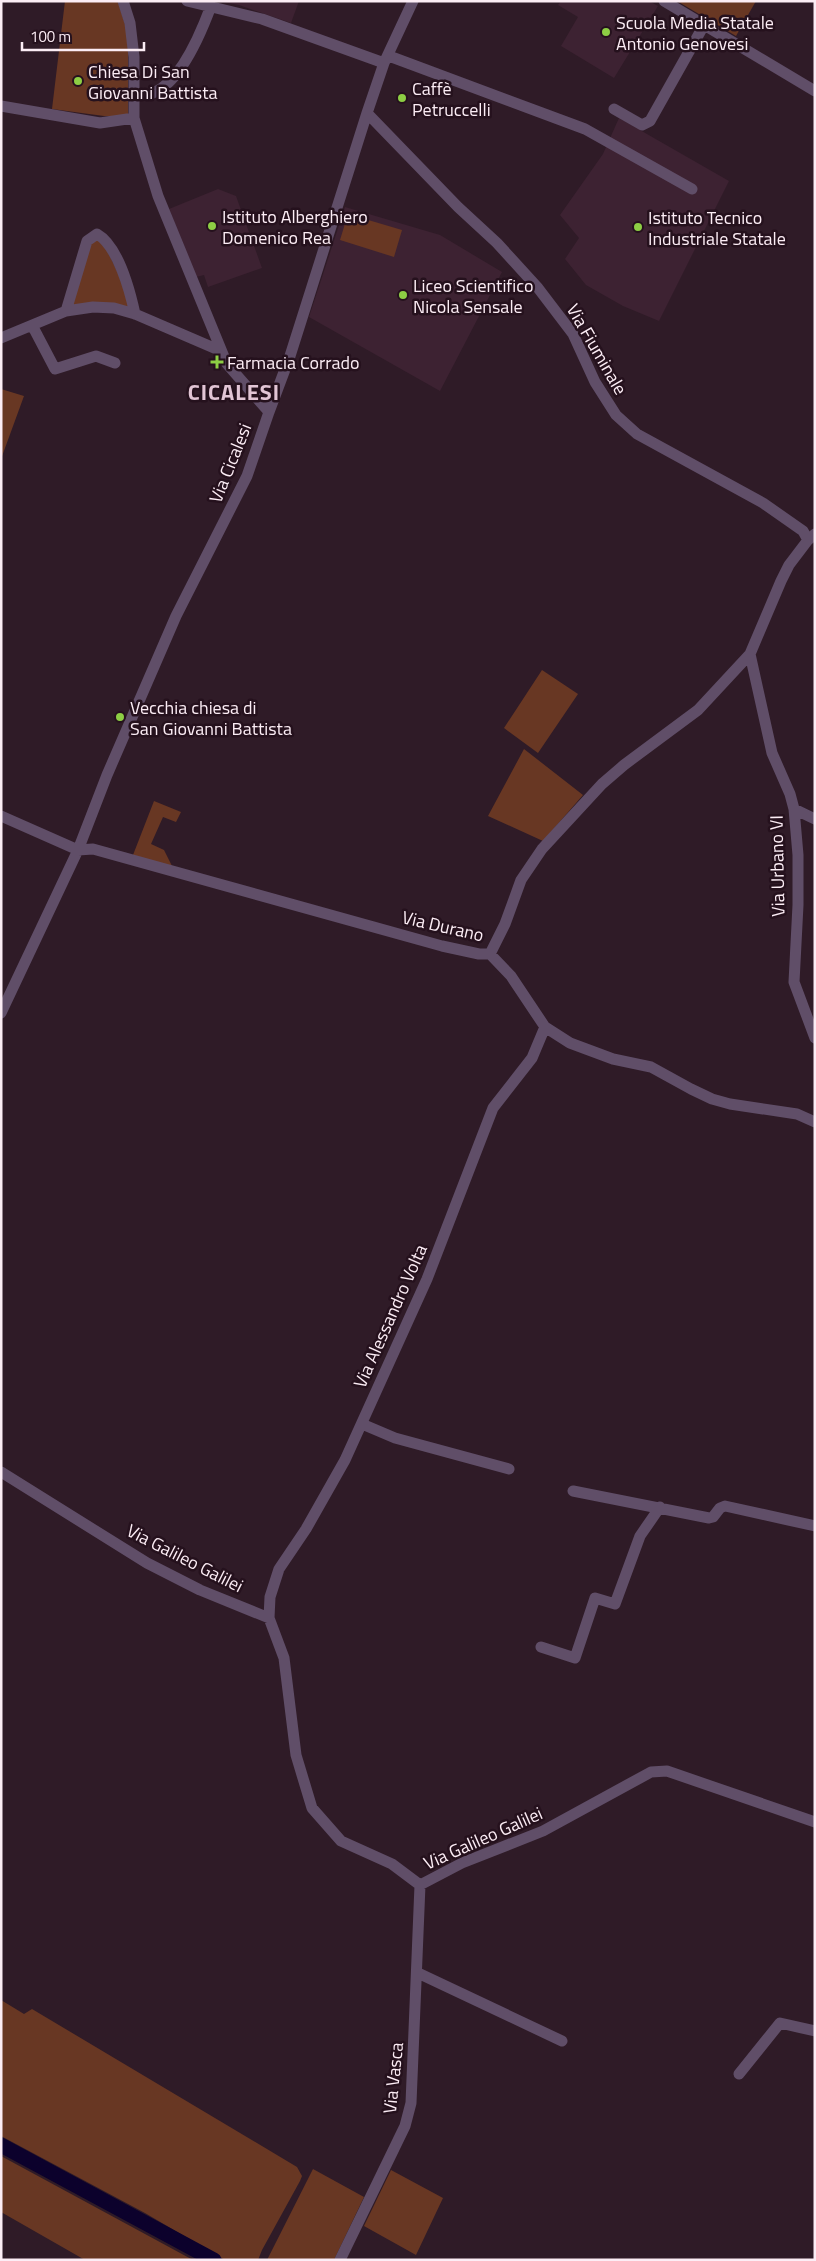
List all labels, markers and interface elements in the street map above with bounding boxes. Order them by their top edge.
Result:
place label: Scuola Media Statale Antonio Genovesi [616,9,774,57]
scale bar [22,20,145,52]
text: 100 m [30,25,71,48]
marker: Scuola Media Statale Antonio Genovesi [600,26,612,38]
place label: Chiesa Di San Giovanni Battista [88,58,218,106]
marker: Chiesa Di San Giovanni Battista [72,75,84,87]
place label: Caffè Petruccelli [412,75,491,123]
marker: Caffè Petruccelli [396,92,408,104]
place label: Istituto Alberghiero Domenico Rea [222,203,368,251]
place label: Istituto Tecnico Industriale Statale [648,204,786,252]
marker: Istituto Alberghiero Domenico Rea [206,220,218,232]
marker: Istituto Tecnico Industriale Statale [632,221,644,233]
place label: Liceo Scientifico Nicola Sensale [413,272,534,320]
marker: Liceo Scientifico Nicola Sensale [397,289,409,301]
street label: Via Fiuminale [560,298,634,400]
place label: Farmacia Corrado [227,349,360,376]
marker: Farmacia Corrado [211,356,223,368]
district label: CICALESI [188,375,280,409]
street label: Via Cicalesi [202,419,258,507]
place label: Vecchia chiesa di San Giovanni Battista [130,694,292,742]
marker: Vecchia chiesa di San Giovanni Battista [114,711,126,723]
street label: Via Urbano VI [763,815,791,917]
street label: Via Durano [400,904,486,948]
street label: Via Alessandro Volta [346,1240,434,1392]
street label: Via Galileo Galilei [122,1517,248,1599]
street label: Via Galileo Galilei [419,1800,547,1876]
street label: Via Vasca [376,2041,410,2115]

